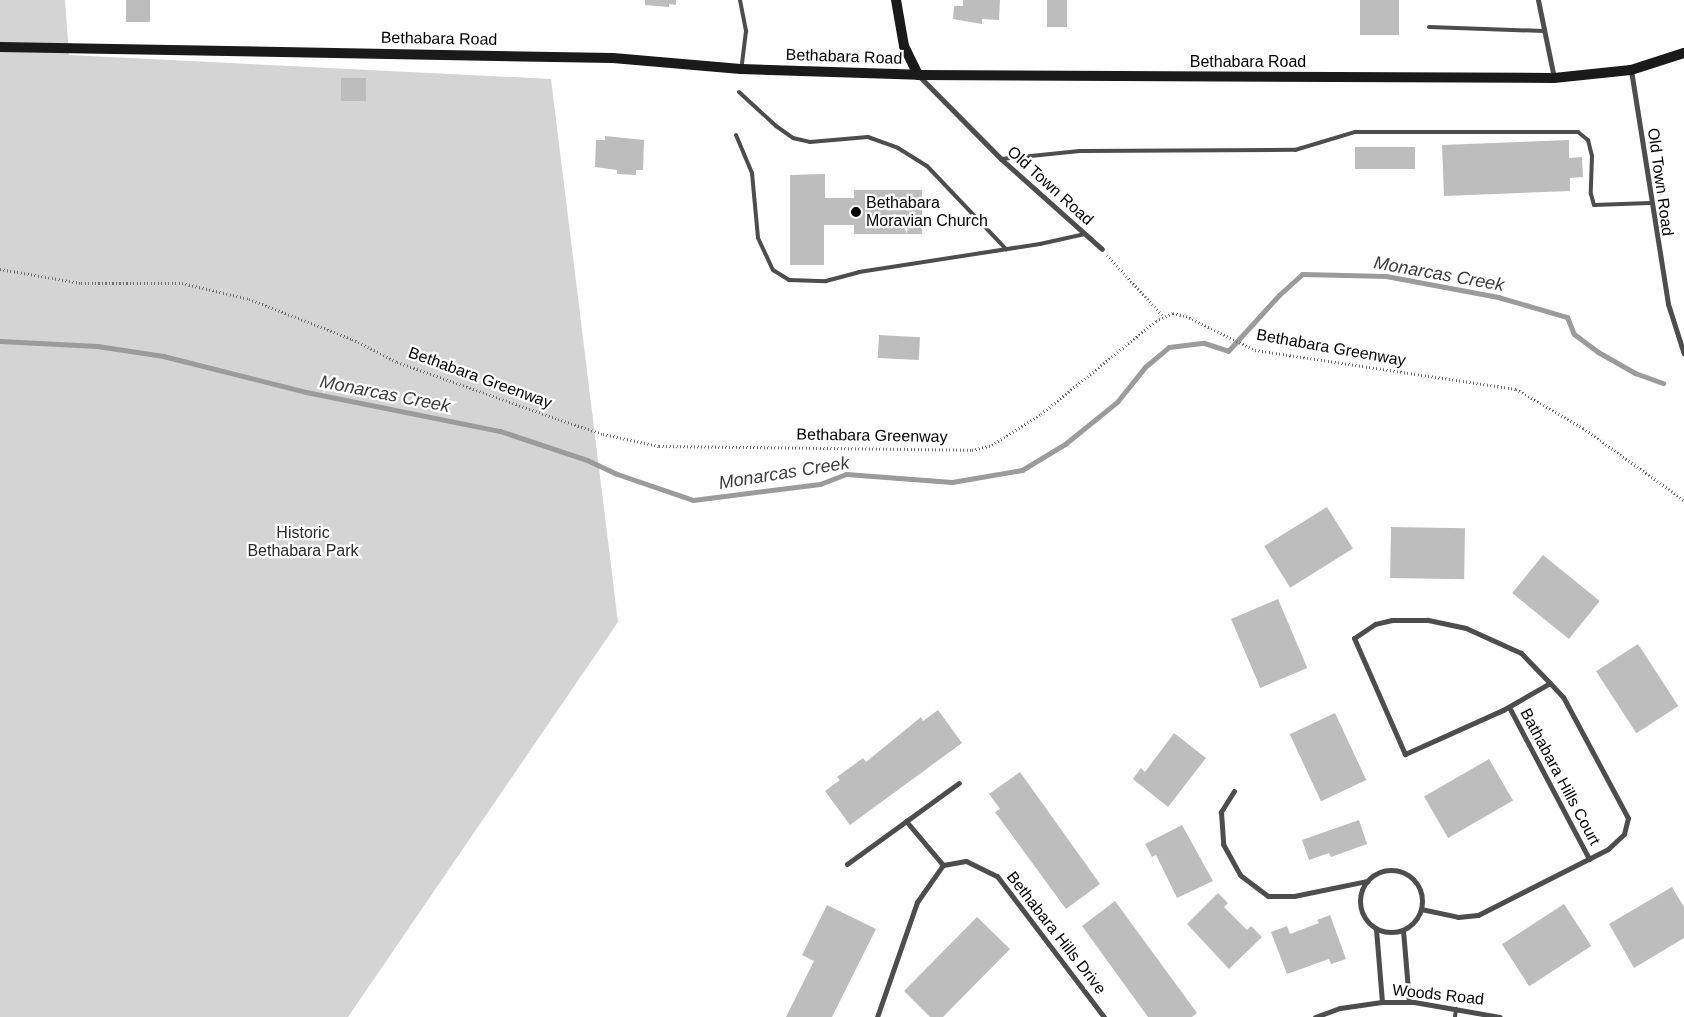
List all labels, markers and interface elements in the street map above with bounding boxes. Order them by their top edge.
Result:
street label: Bethabara Road [381,28,497,50]
street label: Bethabara Road [785,45,903,69]
street label: Bethabara Road [1190,52,1306,72]
street label: Old Town Road [1643,127,1677,237]
street label: Old Town Road [1003,142,1097,230]
place label: Bethabara Moravian Church [866,193,988,231]
marker: Bethabara Moravian Church [850,206,862,218]
water label: Monarcas Creek [1372,252,1506,296]
street label: Bethabara Greenway [1255,325,1407,371]
street label: Bethabara Greenway [406,343,554,413]
water label: Monarcas Creek [318,371,452,417]
street label: Bethabara Greenway [796,425,948,447]
water label: Monarcas Creek [717,452,851,494]
park label: Historic Bethabara Park [247,523,359,561]
street label: Bathabara Hills Court [1516,705,1604,849]
street label: Bethabara Hills Drive [1002,868,1110,998]
street label: Woods Road [1391,981,1485,1009]

